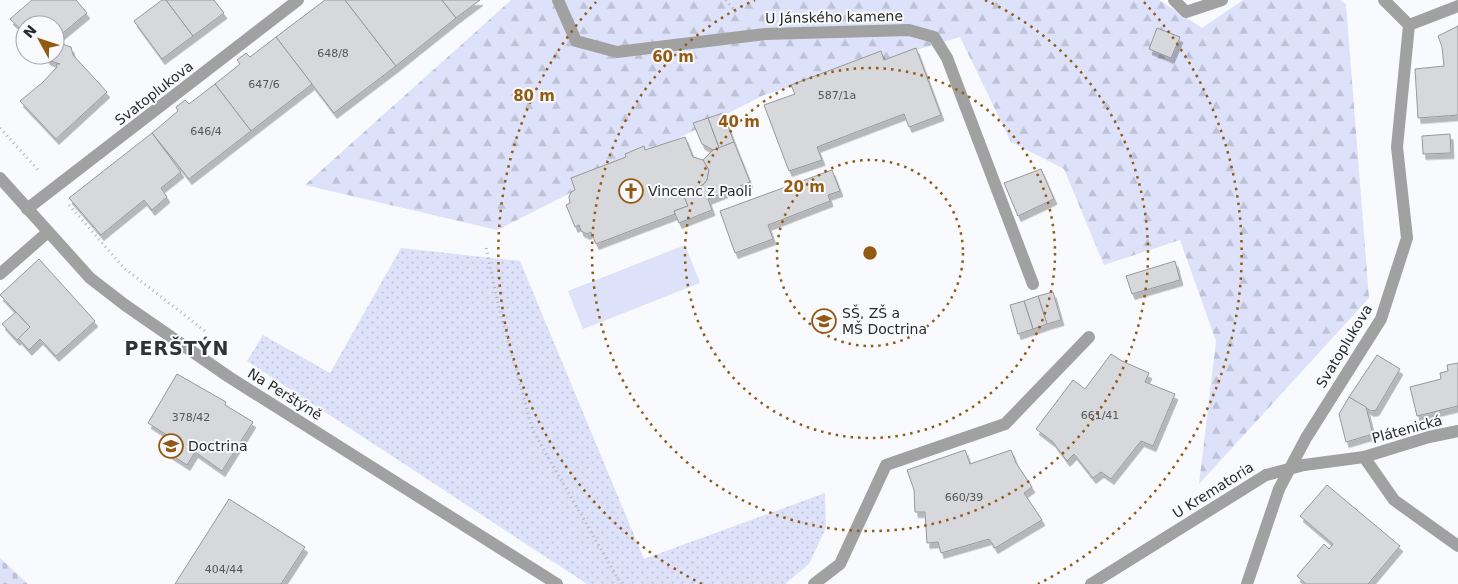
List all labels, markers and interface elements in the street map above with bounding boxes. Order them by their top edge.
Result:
street label: U Jánského kamene [765,8,903,26]
north arrow [15,15,65,65]
text: N [20,22,40,41]
house number: 648/8 [317,47,349,60]
text: 60 m [652,48,694,66]
street label: Svatoplukova [112,58,196,128]
house number: 647/6 [248,78,280,91]
text: 80 m [513,87,555,105]
house number: 587/1a [818,89,856,102]
text: 40 m [718,113,760,131]
house number: 646/4 [190,125,222,138]
church icon: Vincenc z Paoli [618,178,644,204]
text: 20 m [783,178,825,196]
place label: Vincenc z Paoli [648,183,752,199]
centre of rings [861,244,879,262]
street label: Svatoplukova [1313,301,1375,391]
place label: SŠ, ZŠ a MŠ Doctrina [842,304,927,337]
school or university icon: SŠ, ZŠ a MŠ Doctrina [811,308,837,334]
district label: PERŠTÝN [125,336,229,359]
street label: Na Perštýně [245,365,325,423]
house number: 661/41 [1081,409,1119,422]
house number: 378/42 [172,411,210,424]
street label: Plátenická [1370,412,1444,446]
school or university icon: Doctrina [158,433,184,459]
place label: Doctrina [188,438,248,454]
street label: U Krematoria [1170,459,1256,521]
house number: 660/39 [945,491,983,504]
house number: 404/44 [205,563,243,576]

